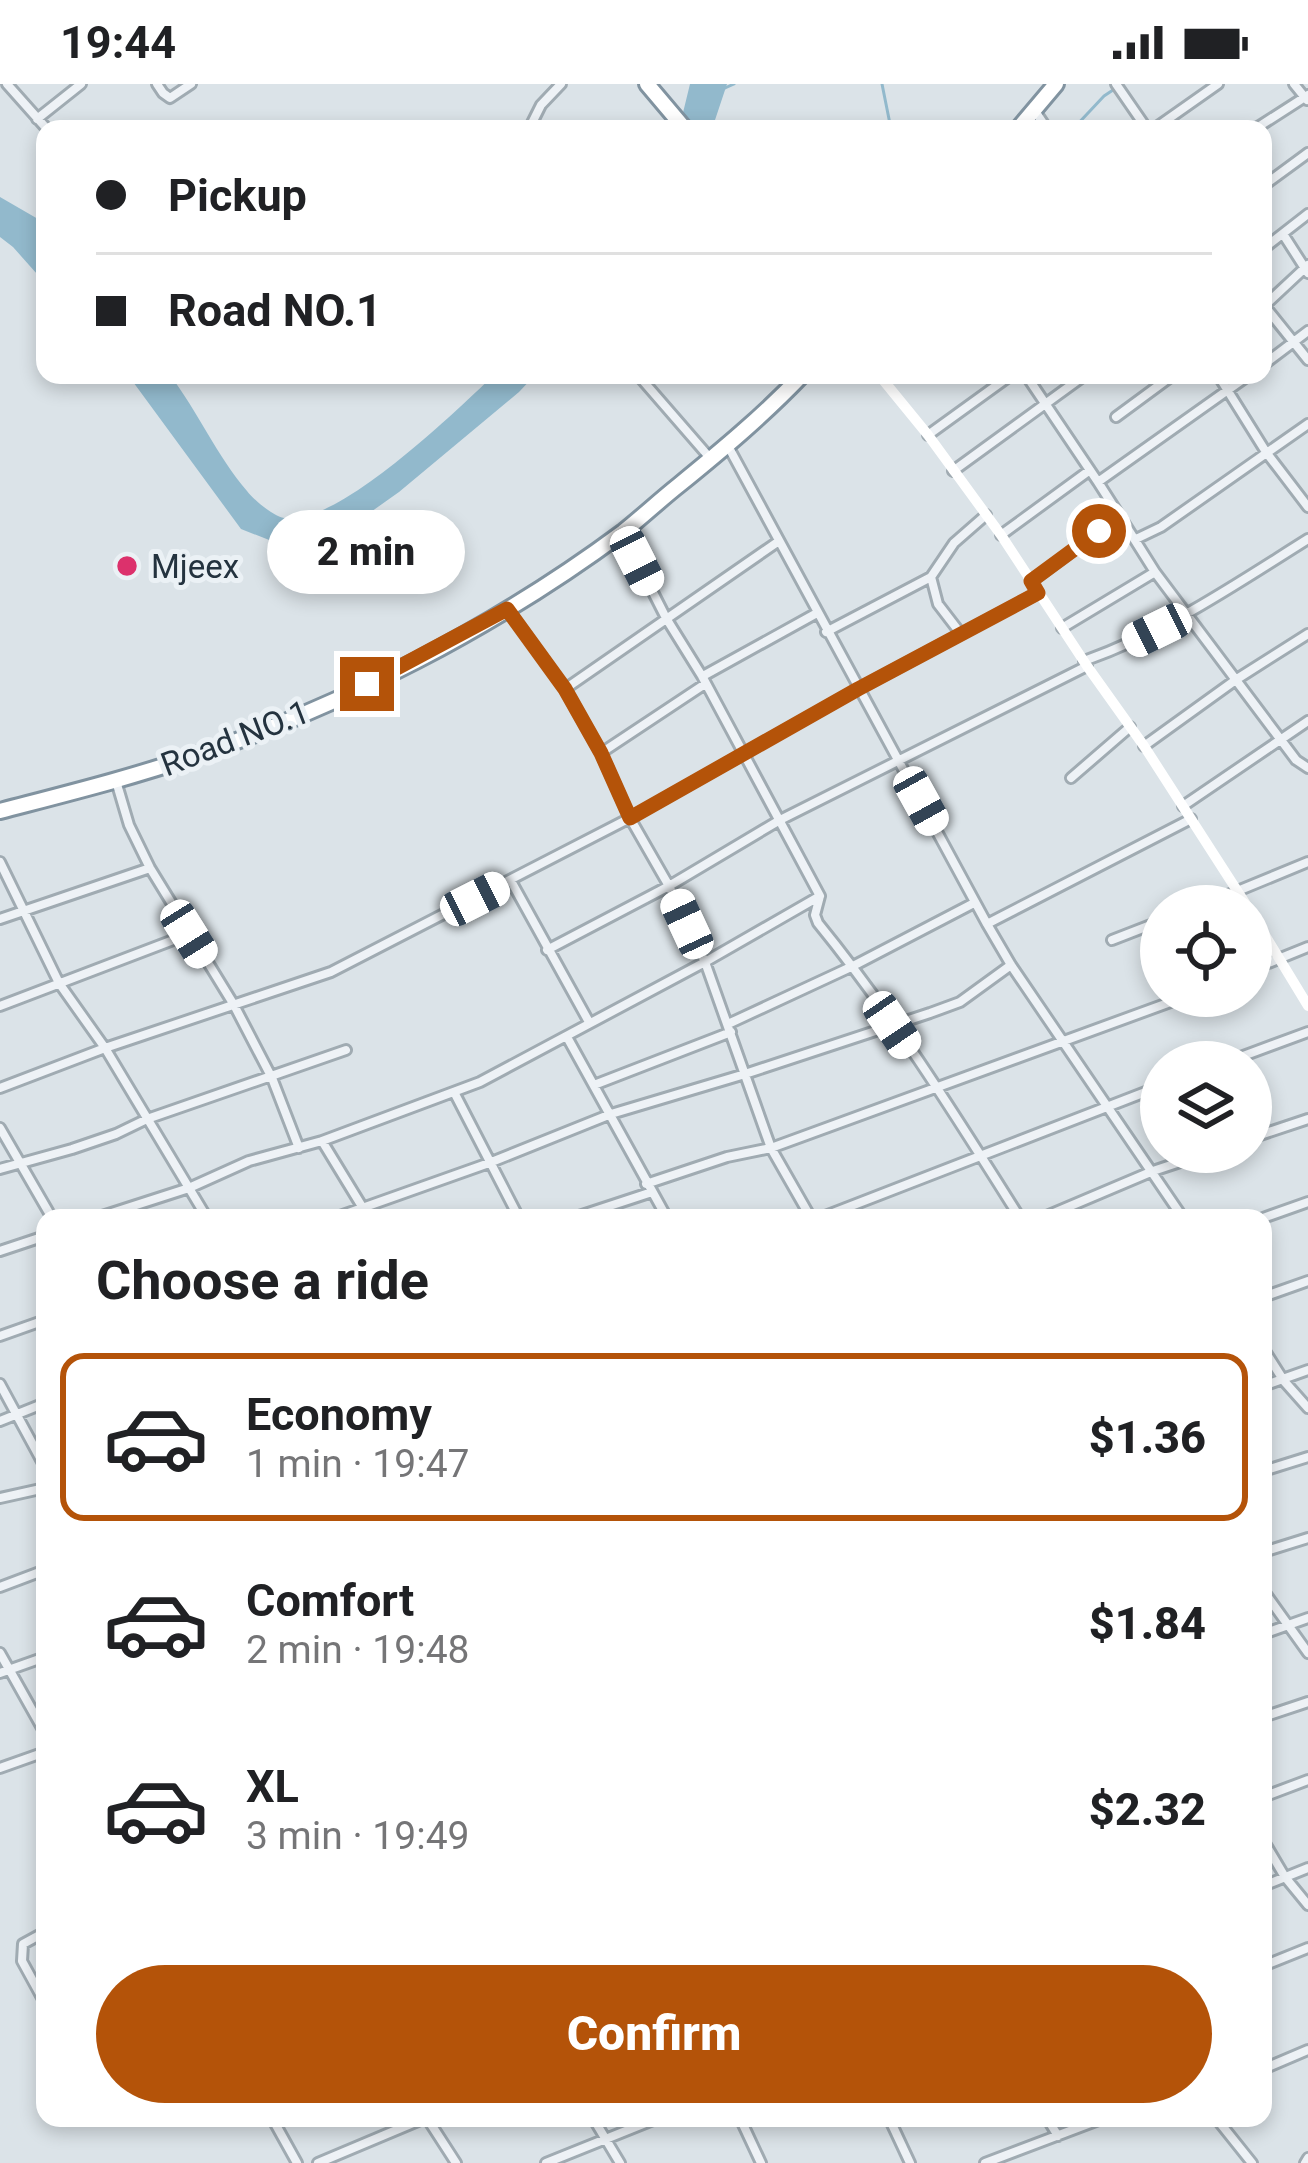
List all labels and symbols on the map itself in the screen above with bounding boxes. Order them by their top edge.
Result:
route start [1072,504,1126,558]
callout: 2 min [268,510,466,594]
car [605,521,669,601]
place label: Mjeex [151,547,239,586]
marker: Mjeex [114,553,140,579]
car [1117,598,1197,662]
route end [340,657,394,711]
street label: Road NO.1 [155,692,315,784]
car [888,761,954,841]
car [435,867,515,931]
car [655,884,719,964]
car [155,894,223,974]
car [857,985,927,1065]

